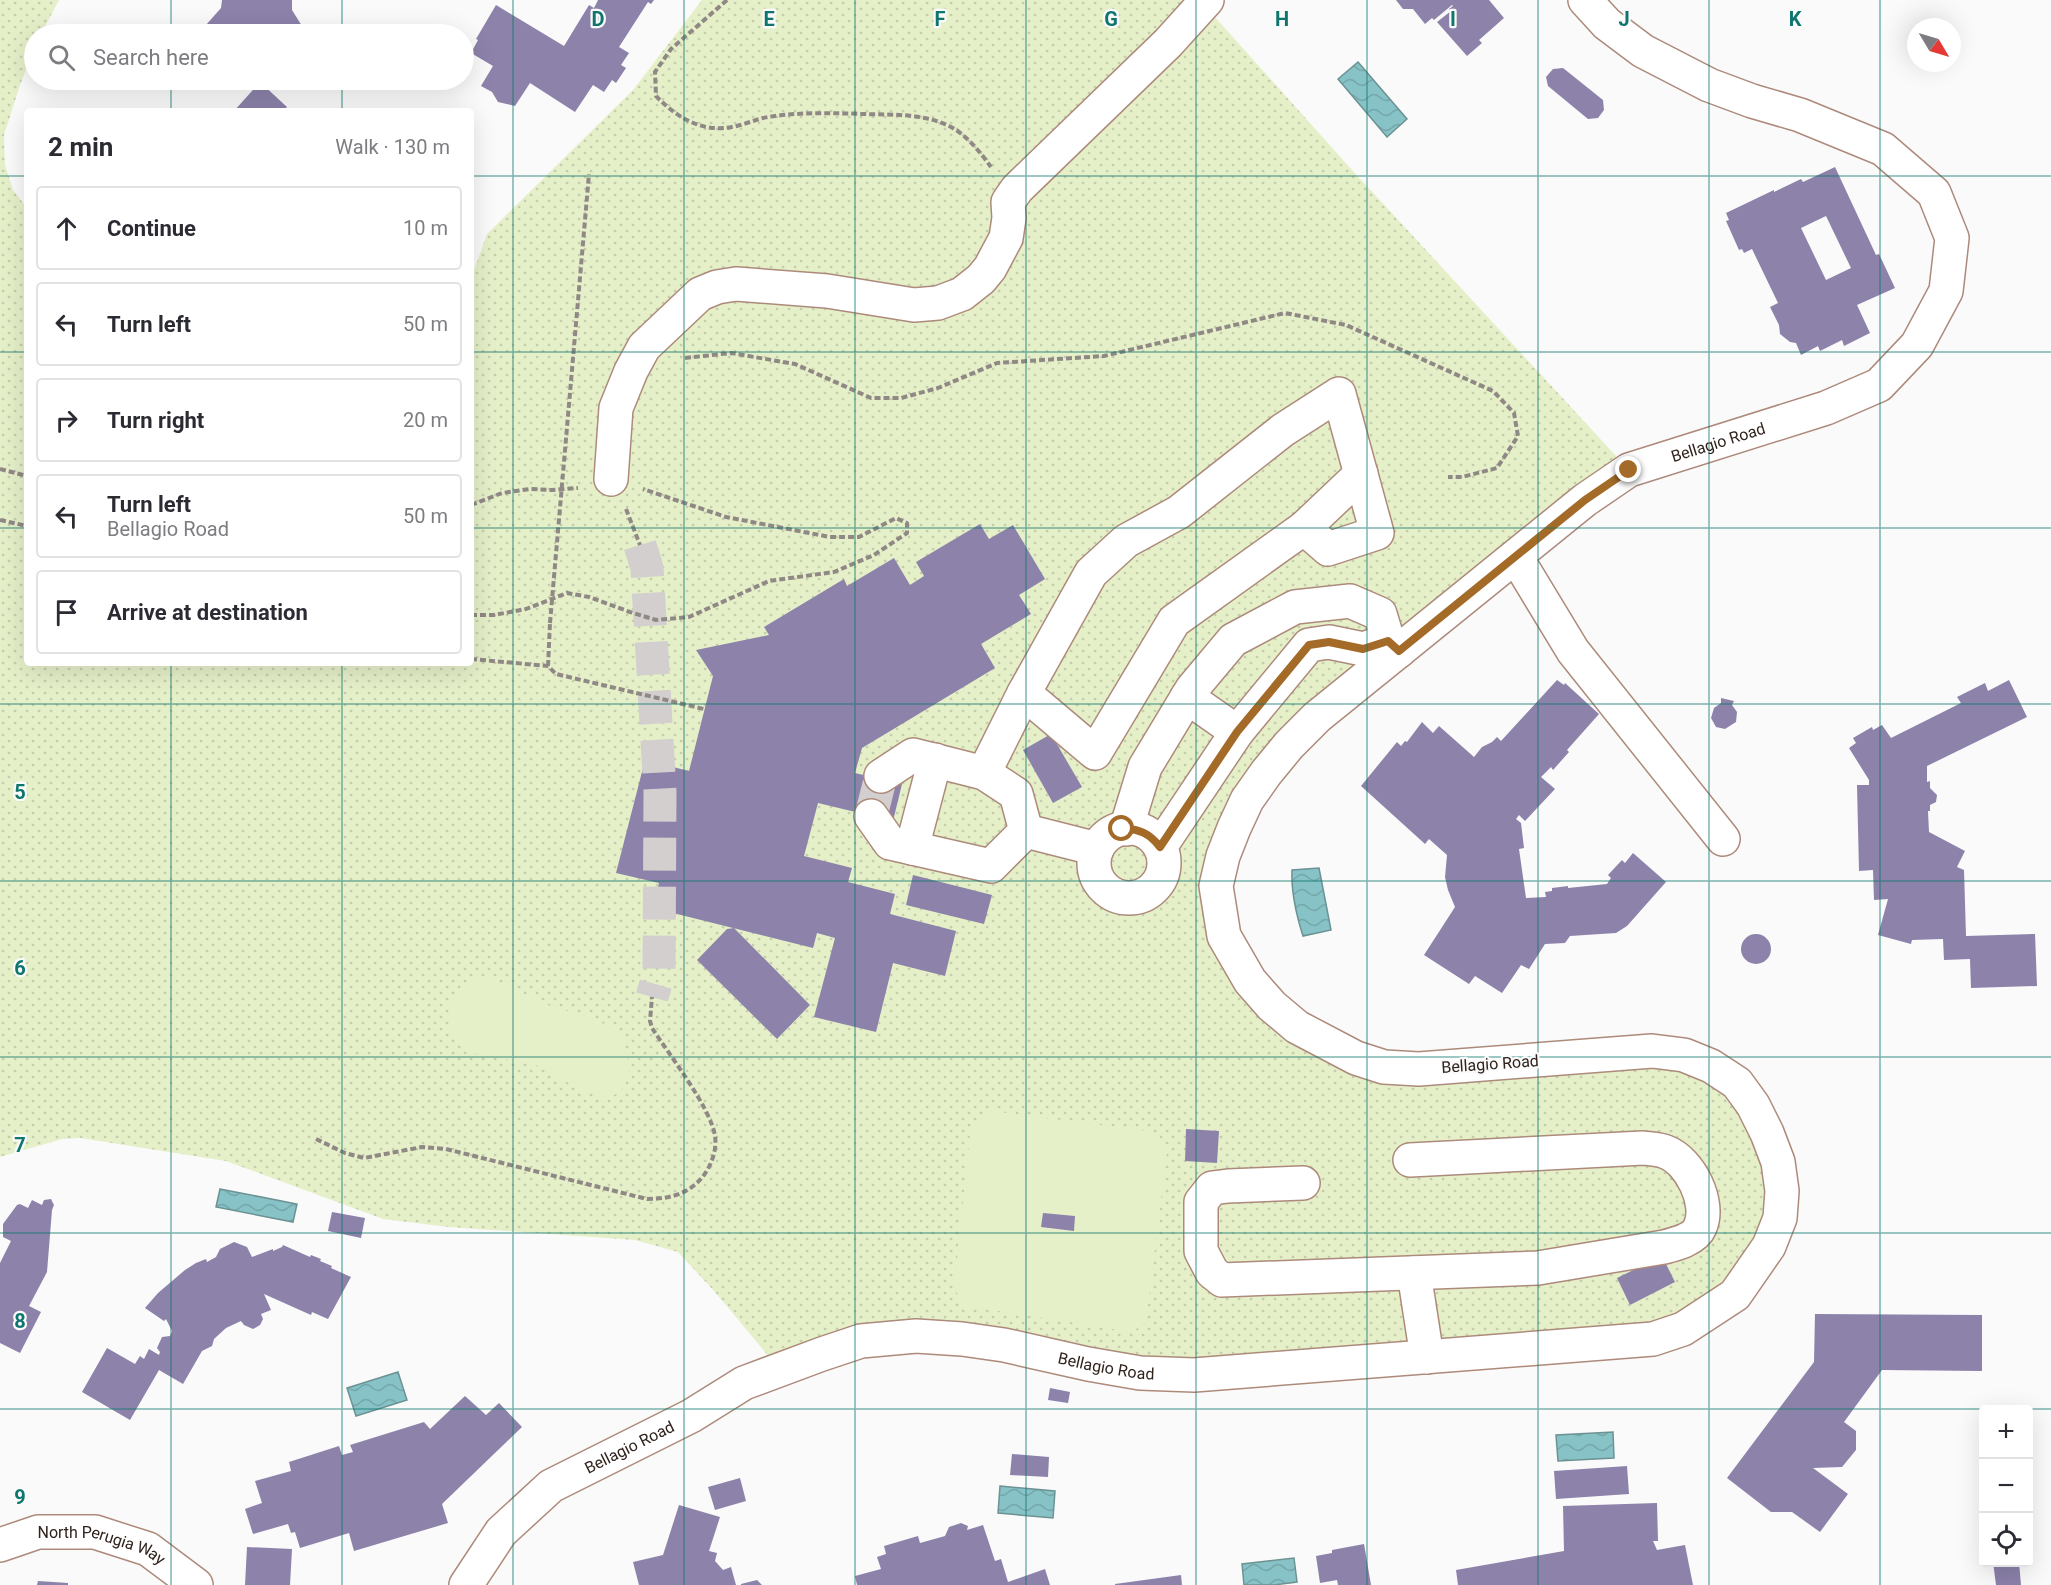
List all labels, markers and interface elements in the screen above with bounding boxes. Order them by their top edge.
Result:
text: D [592,7,605,31]
text: E [763,7,775,31]
text: F [935,7,946,31]
text: G [1104,7,1118,31]
text: H [1275,7,1289,31]
text: I [1450,7,1456,31]
text: J [1618,7,1630,31]
text: K [1789,7,1802,31]
north arrow [1907,18,1961,72]
search box [24,24,474,90]
icon: search [45,41,78,74]
text: Search here [93,45,209,70]
text: 2 min [48,132,113,162]
text: Walk · 130 m [335,135,450,159]
icon: ahead [50,212,83,245]
text: Continue [107,216,196,241]
text: 10 m [403,216,448,240]
icon: left [50,308,83,341]
text: Turn left [107,312,191,337]
text: 50 m [403,312,448,336]
icon: right [50,404,83,437]
text: Turn right [107,408,204,433]
text: 20 m [403,408,448,432]
street label: Bellagio Road [1669,418,1767,466]
route end [1615,456,1641,482]
text: Turn left [107,492,191,517]
icon: left [50,500,83,533]
text: 50 m [403,504,448,528]
text: Bellagio Road [107,517,229,541]
icon: arrive [50,596,83,629]
text: Arrive at destination [107,600,308,625]
text: 5 [14,780,26,804]
route start [1108,815,1134,841]
text: 6 [14,956,26,980]
street label: Bellagio Road [1441,1051,1539,1077]
text: 7 [14,1133,26,1157]
text: 8 [14,1309,26,1333]
street label: Bellagio Road [1056,1348,1155,1383]
map controls [1979,1405,2033,1567]
button: + [1979,1405,2033,1459]
street label: Bellagio Road [581,1417,677,1477]
button: − [1979,1459,2033,1513]
text: 9 [14,1485,26,1509]
button: locate [1979,1513,2033,1567]
street label: North Perugia Way [37,1522,170,1569]

